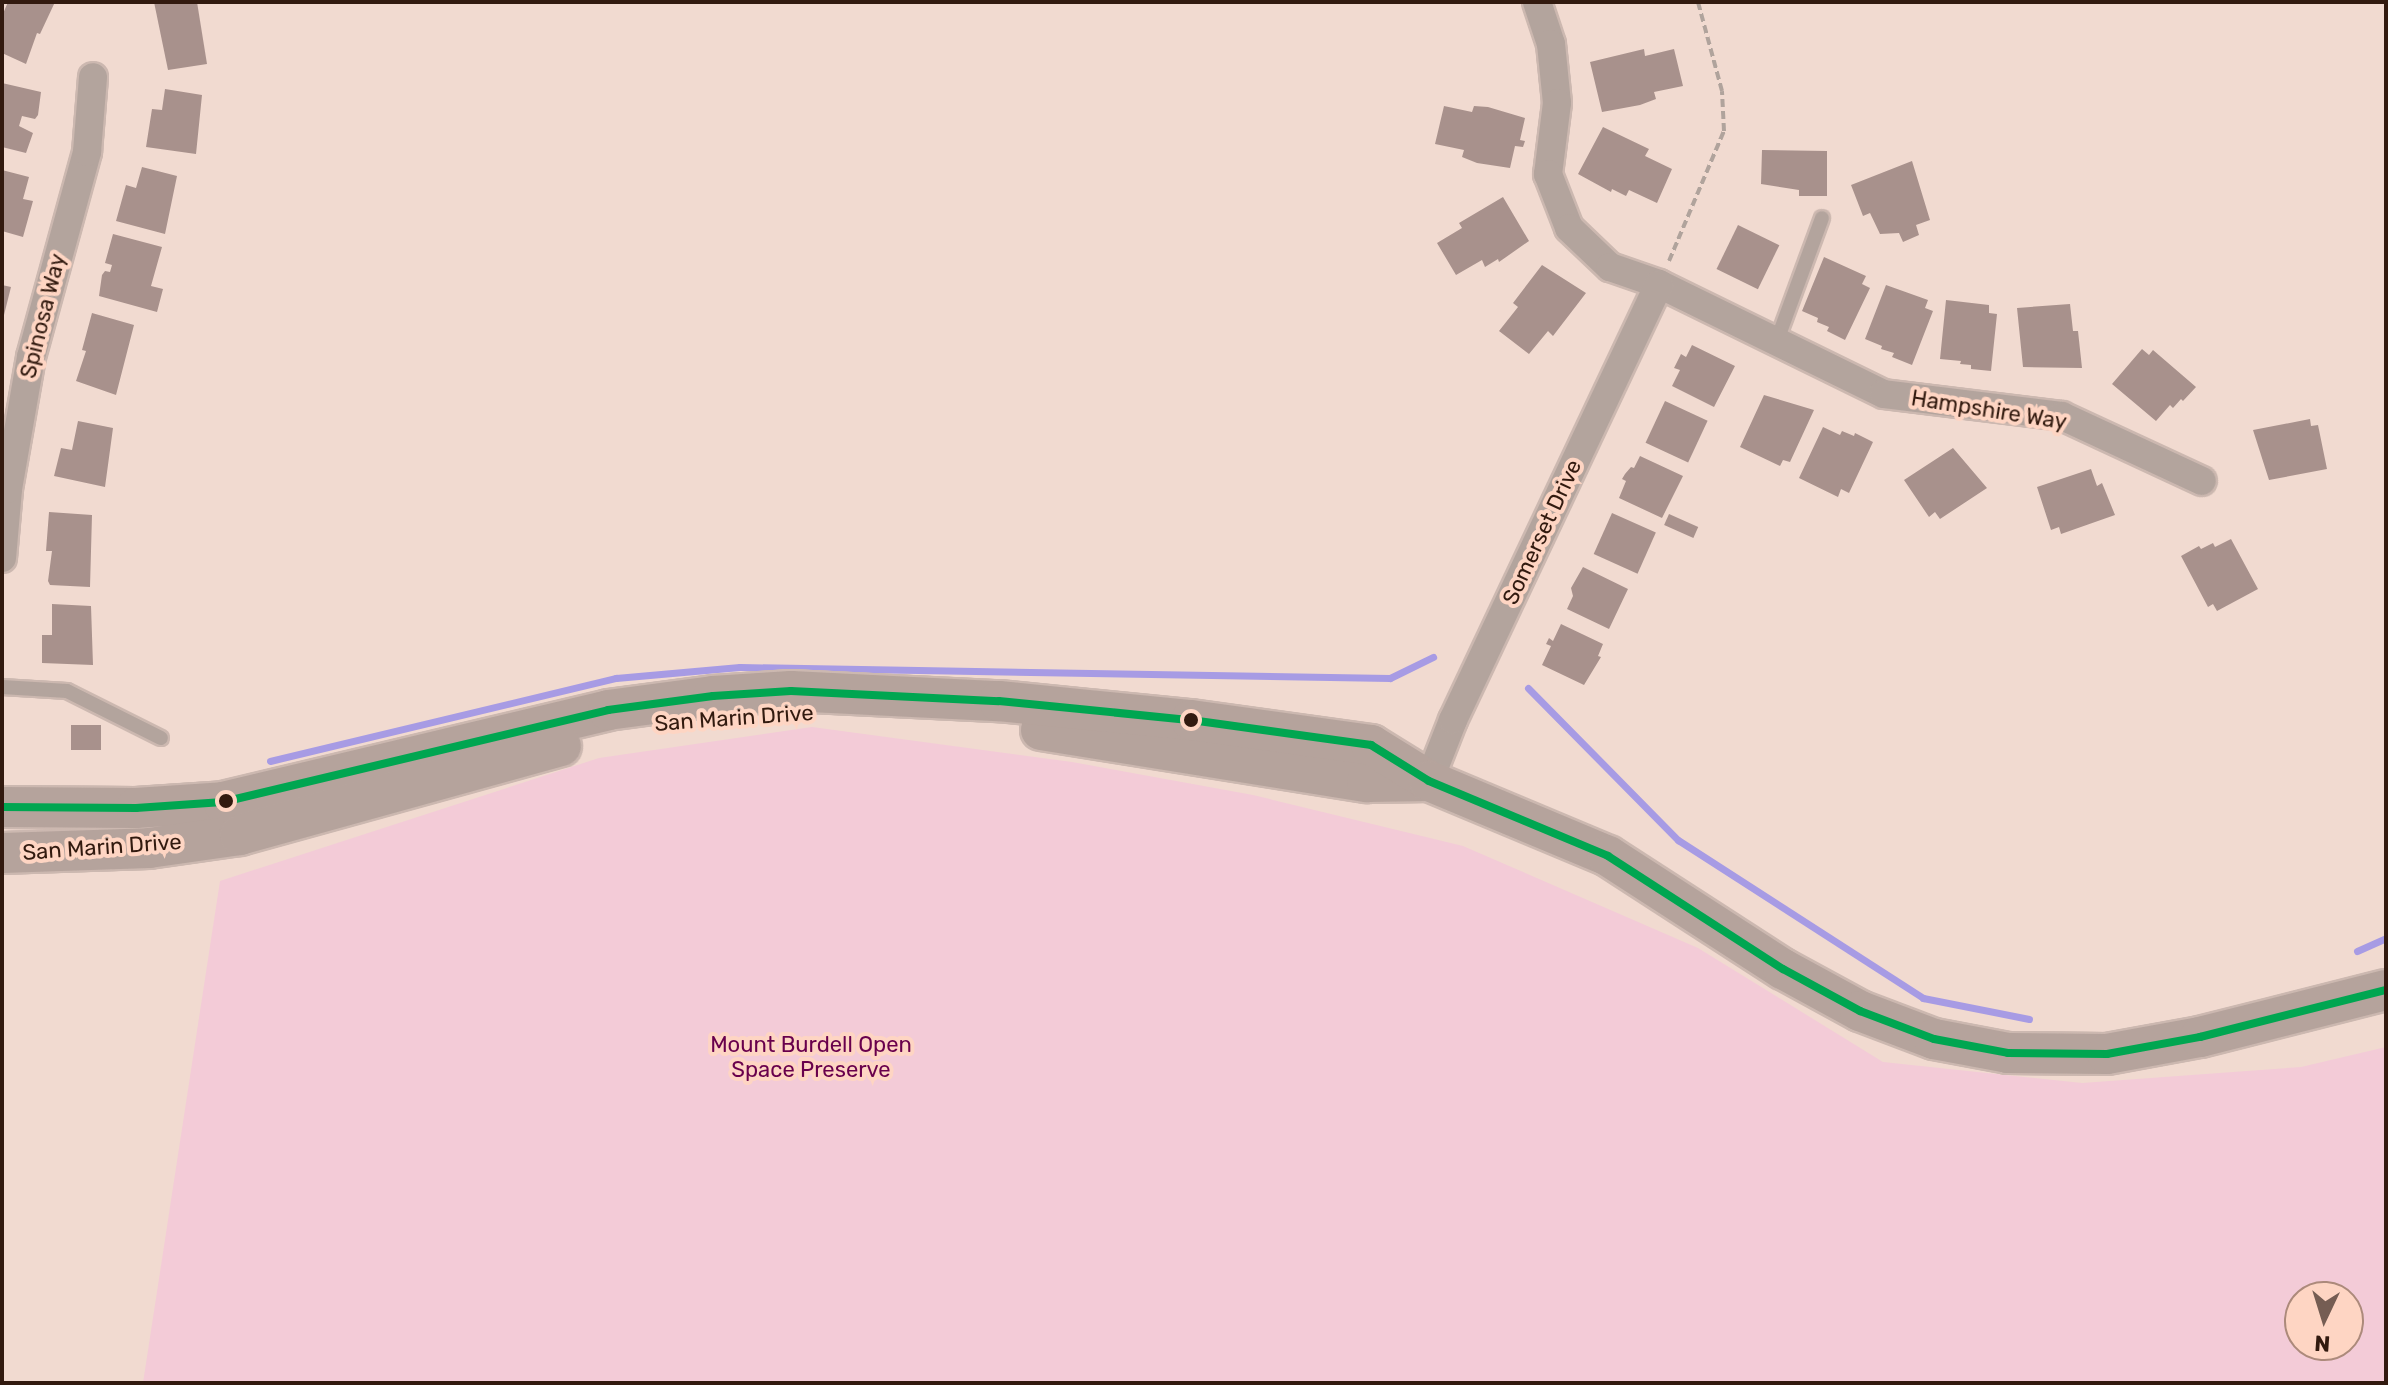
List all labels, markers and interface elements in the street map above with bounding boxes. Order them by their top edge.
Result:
street label: Spinosa Way [15,251,71,381]
street label: Hampshire Way [1909,385,2069,435]
street label: Somerset Drive [1497,455,1587,609]
street label: San Marin Drive [654,699,814,737]
unlabelled marker [1183,712,1199,728]
unlabelled marker [218,793,234,809]
street label: San Marin Drive [22,828,182,866]
park label: Mount Burdell Open Space Preserve [710,1031,912,1082]
north arrow [2284,1281,2364,1361]
text: N [2314,1329,2331,1357]

